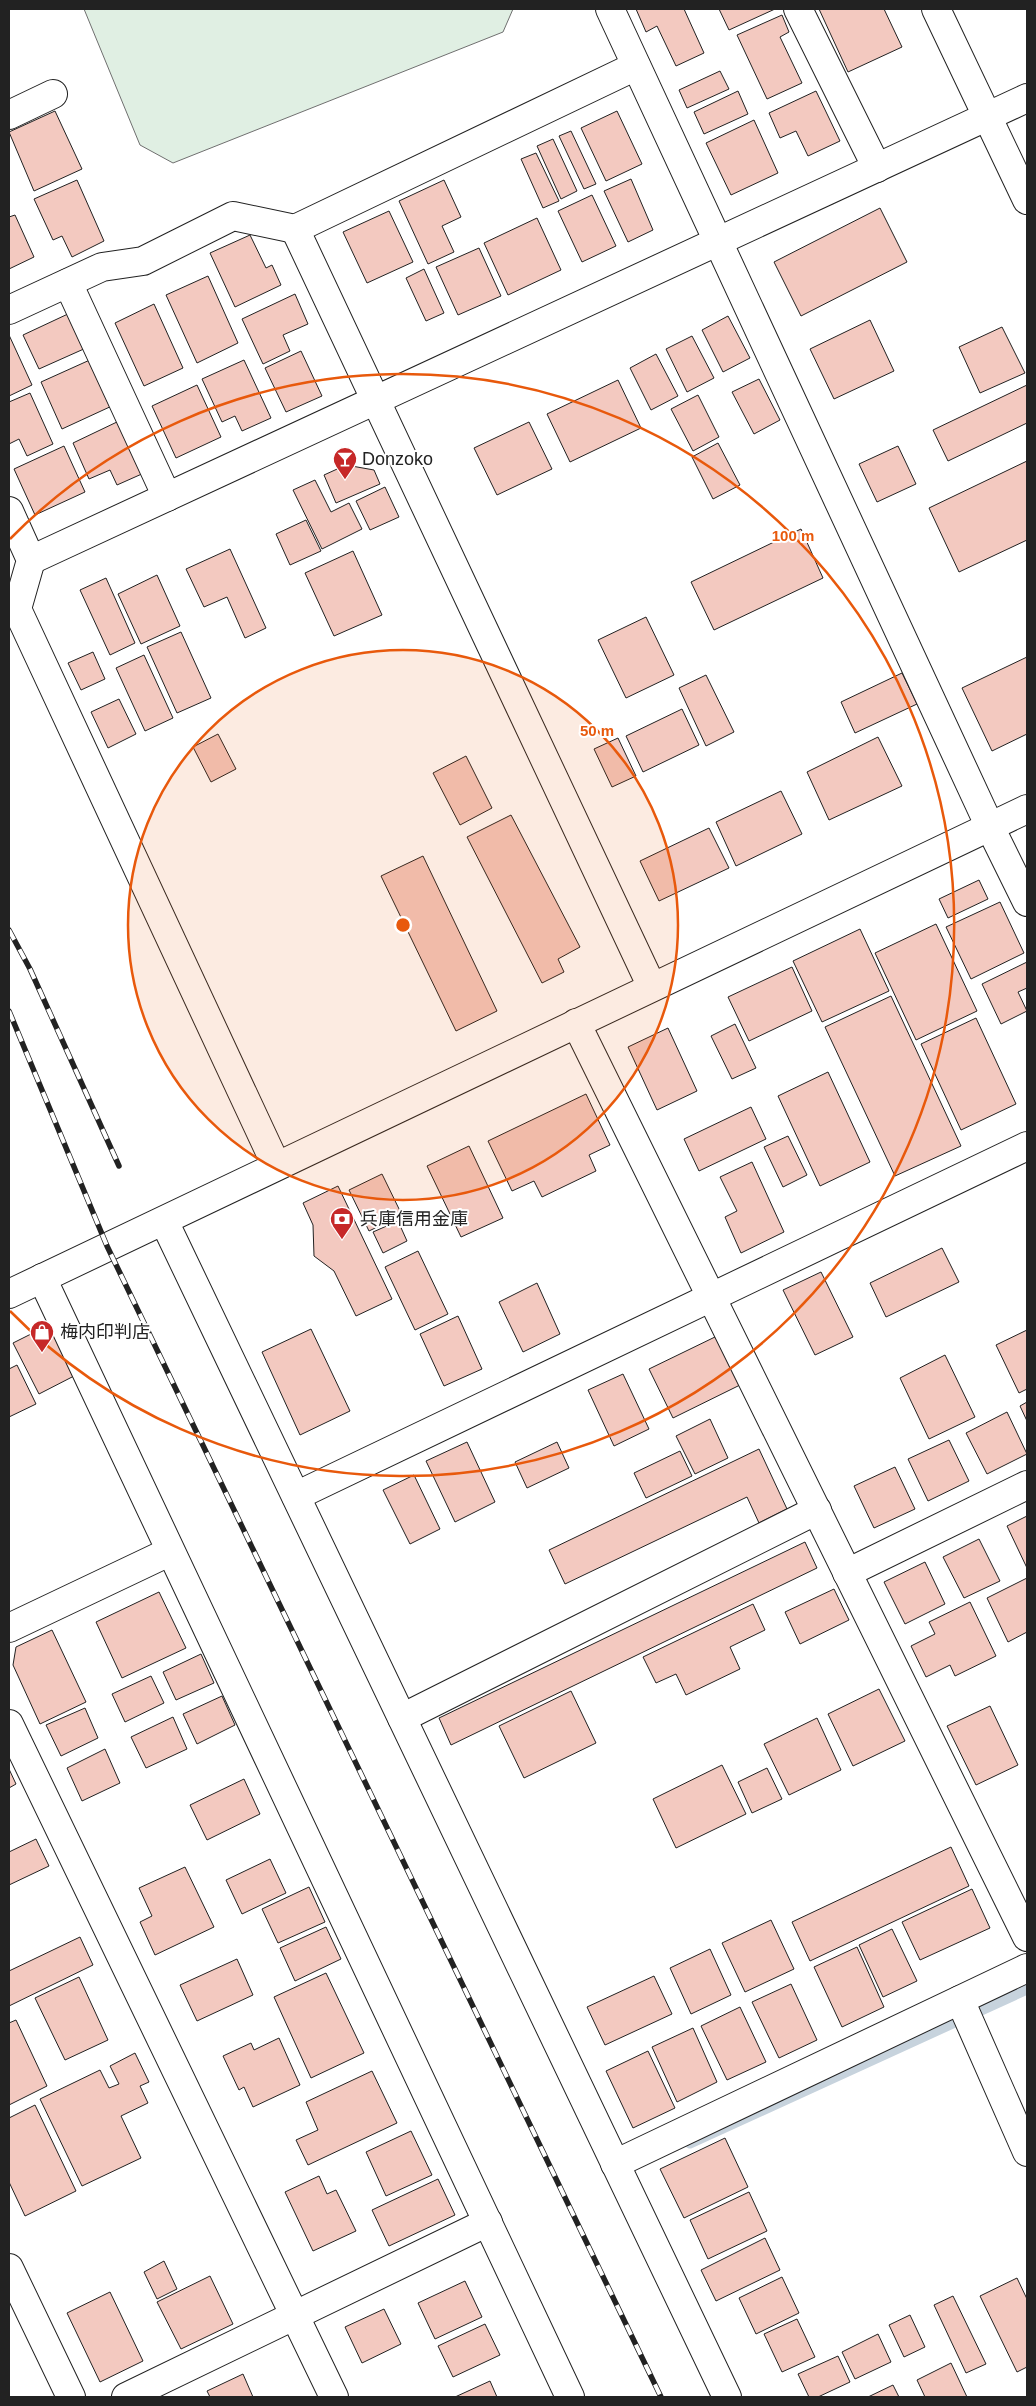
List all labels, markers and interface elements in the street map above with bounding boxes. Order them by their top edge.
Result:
bar icon: Donzoko [332,446,358,480]
place label: Donzoko [362,449,433,469]
text: 100 m [772,527,814,544]
text: 50 m [580,722,614,739]
centre of rings [394,916,412,934]
bank icon: 兵庫信用金庫 [329,1206,355,1240]
place label: 兵庫信用金庫 [360,1209,468,1229]
shop icon: 梅内印判店 [29,1319,55,1353]
place label: 梅内印判店 [60,1322,150,1342]

